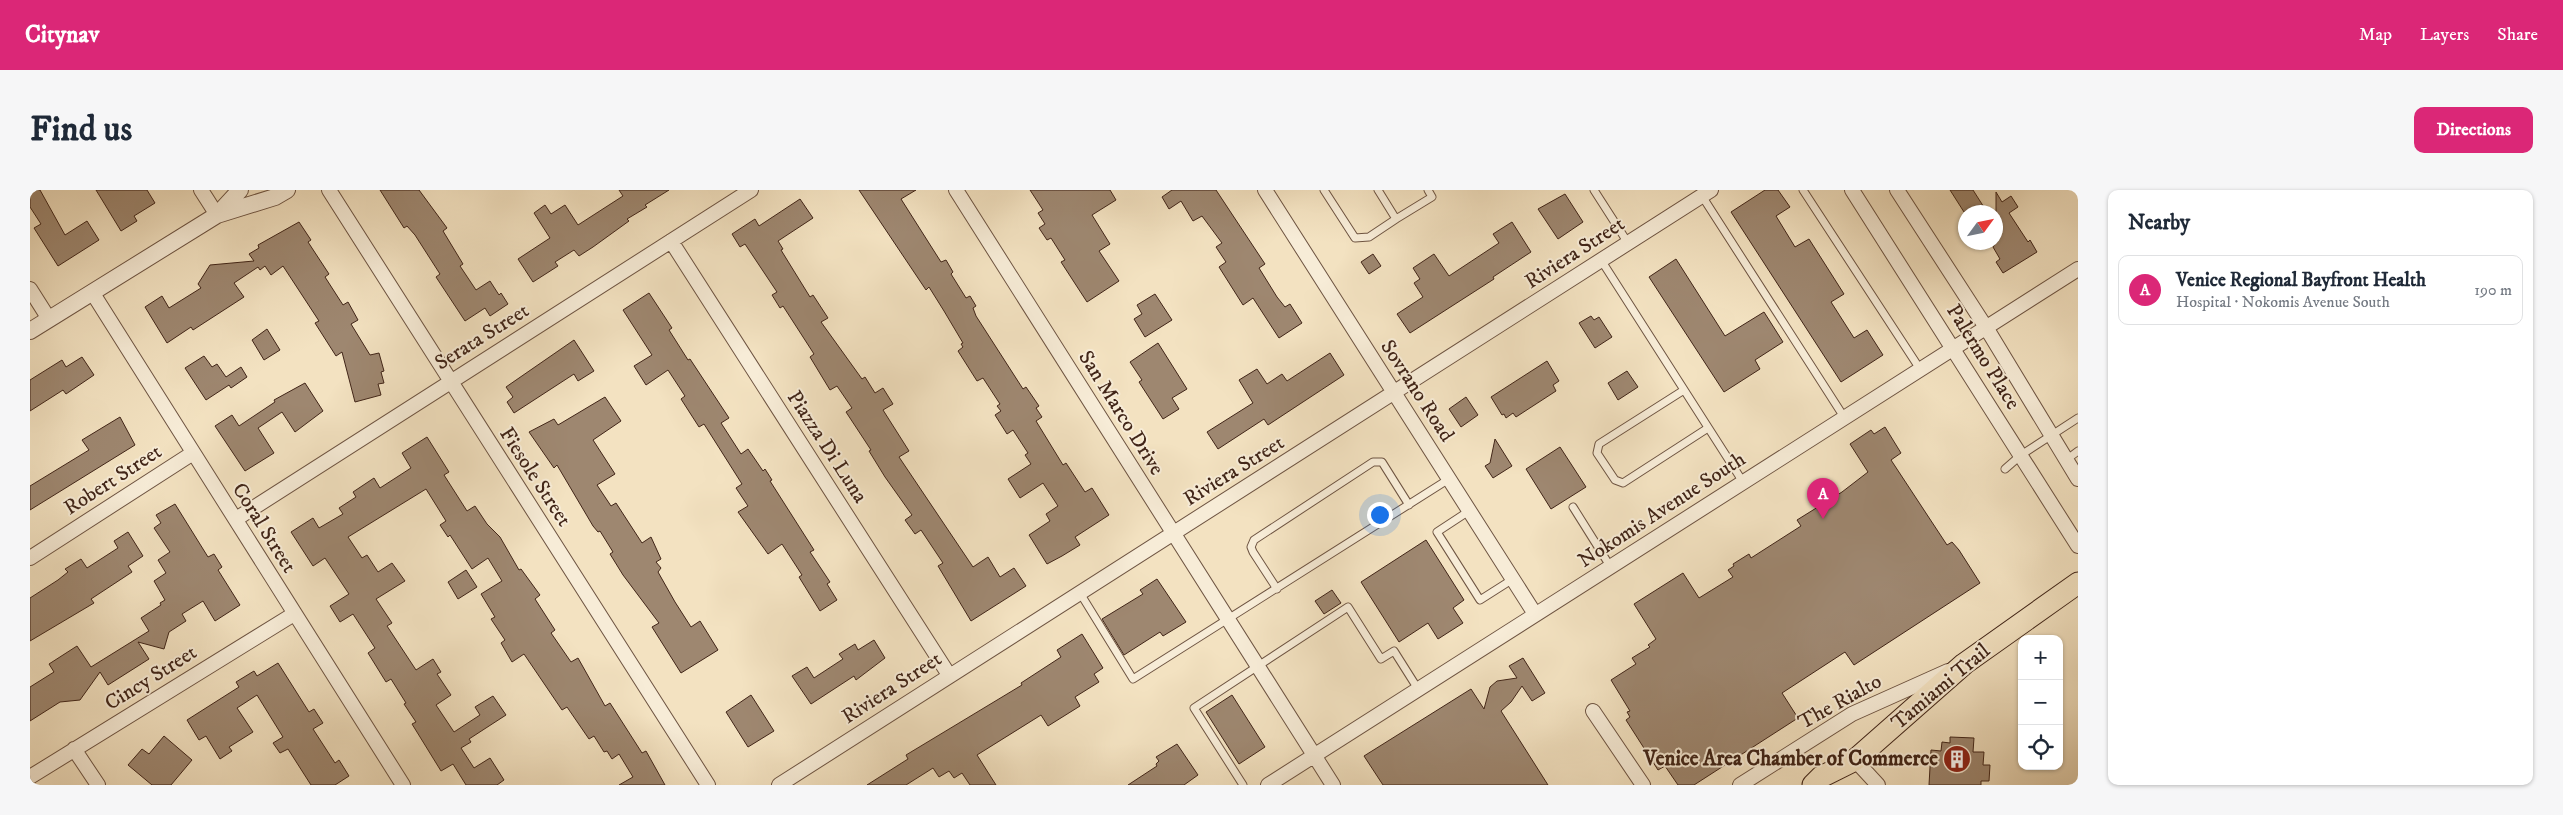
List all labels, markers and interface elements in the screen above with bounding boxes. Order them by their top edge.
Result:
text: Citynav [25,20,99,50]
text: Map [2359,24,2392,46]
text: Layers [2420,24,2469,46]
text: Share [2497,24,2538,46]
button: Directions [2414,107,2533,153]
text: Find us [30,108,132,152]
north arrow [1958,205,2003,250]
text: Nearby [2128,210,2190,236]
street label: Riviera Street [1520,211,1630,295]
text: Venice Regional Bayfront Health [2176,269,2426,292]
text: A [2140,280,2150,300]
text: 190 m [2474,280,2512,300]
text: Hospital · Nokomis Avenue South [2176,292,2390,312]
street label: Serata Street [430,298,534,376]
street label: Palermo Place [1940,299,2026,415]
street label: Sovrano Road [1374,335,1460,447]
street label: San Marco Drive [1072,346,1170,480]
street label: Piazza Di Luna [781,386,873,508]
street label: Fiesole Street [493,422,577,532]
street label: Riviera Street [1179,430,1289,512]
street label: Robert Street [59,439,167,521]
street label: Nokomis Avenue South [1573,446,1751,574]
street label: Coral Street [226,478,302,578]
pin: A [1807,478,1839,519]
your location [1367,502,1393,528]
map controls [2018,635,2063,770]
button: + [2018,635,2063,680]
street label: Tamiami Trail [1886,638,1996,736]
street label: Cincy Street [100,639,202,716]
street label: Riviera Street [837,646,947,730]
street label: The Rialto [1794,668,1886,736]
button: − [2018,680,2063,725]
button: locate [2018,725,2063,770]
building icon: Venice Area Chamber of Commerce [1942,744,1972,774]
place label: Venice Area Chamber of Commerce [1643,746,1938,772]

